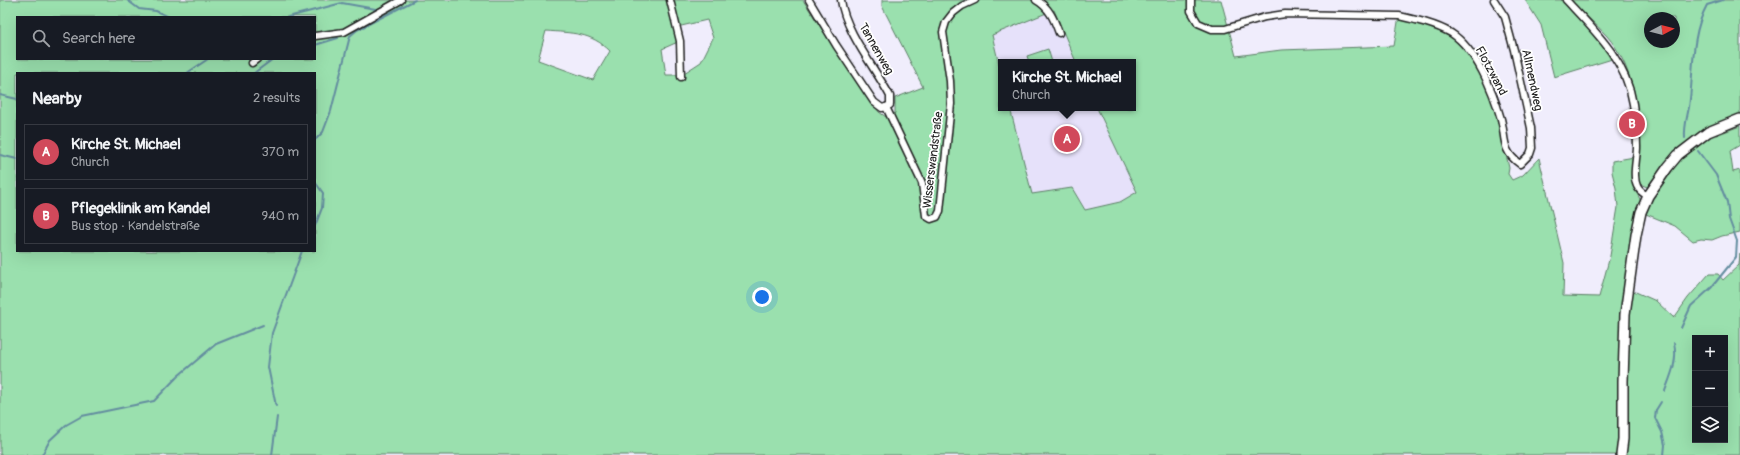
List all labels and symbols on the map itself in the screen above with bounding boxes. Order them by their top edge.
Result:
north arrow [1644,12,1680,48]
street label: Tannenweg [855,20,897,78]
street label: Flotzwand [1472,44,1510,98]
street label: Allmendweg [1518,48,1546,112]
pin: B [1619,109,1645,139]
street label: Wisserswandstraße [920,111,946,209]
pin: A [1054,124,1080,154]
your location [752,287,772,307]

